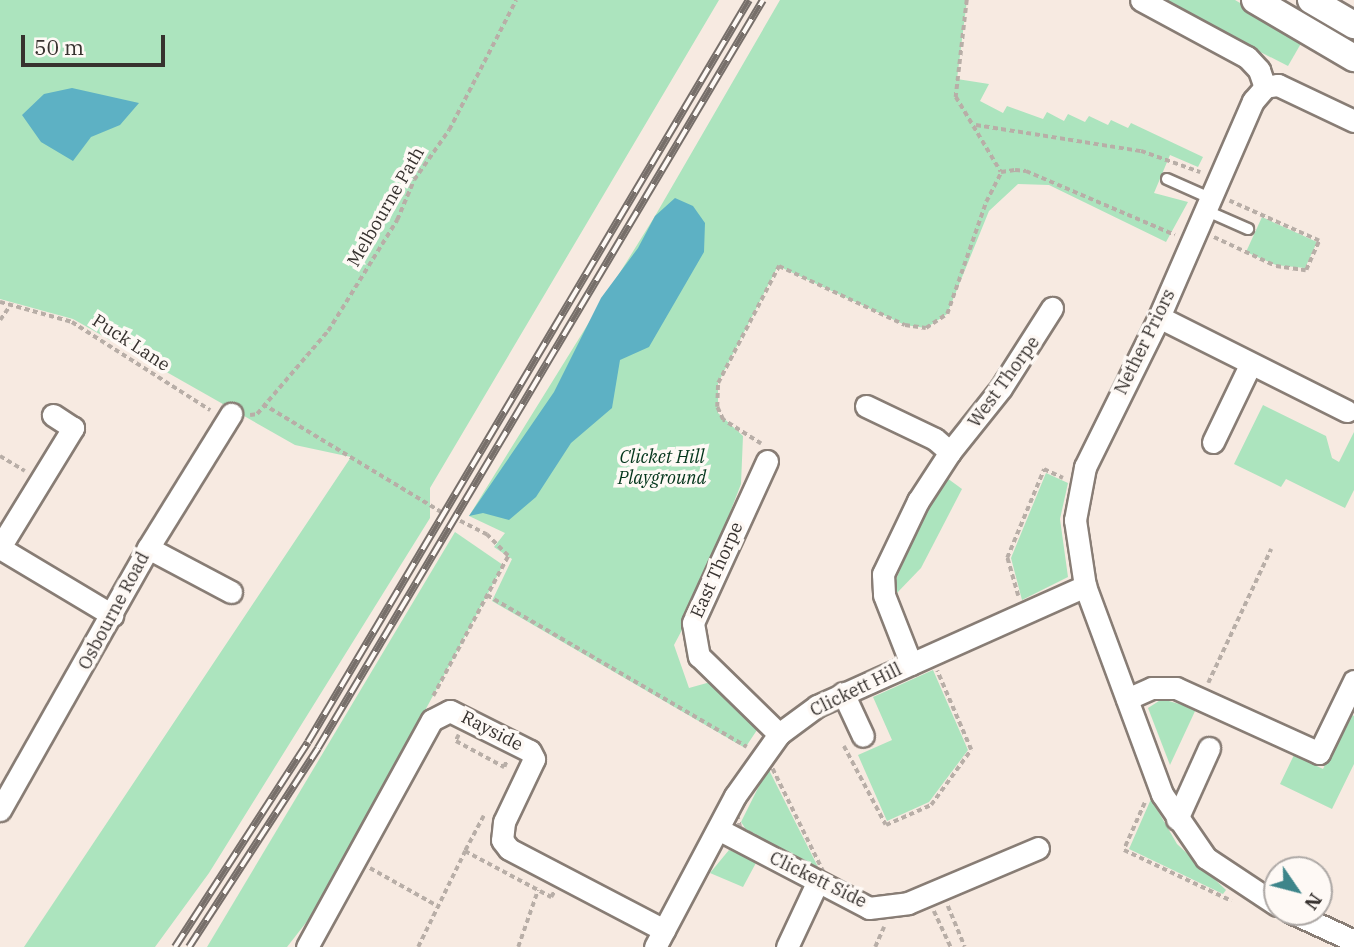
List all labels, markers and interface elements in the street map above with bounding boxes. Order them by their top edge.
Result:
scale bar [24,21,168,65]
text: 50 m [34,33,84,61]
street label: Melbourne Path [343,143,429,271]
street label: Nether Priors [1110,286,1180,398]
street label: Puck Lane [88,310,174,376]
street label: West Thorpe [964,332,1044,432]
park label: Clicket Hill Playground [618,447,706,490]
street label: East Thorpe [686,519,748,621]
street label: Osbourne Road [74,548,154,674]
street label: Clickett Hill [807,659,905,721]
street label: Rayside [458,706,526,756]
street label: Clickett Side [766,847,870,913]
north arrow [1263,856,1333,926]
text: N [1299,889,1328,915]

